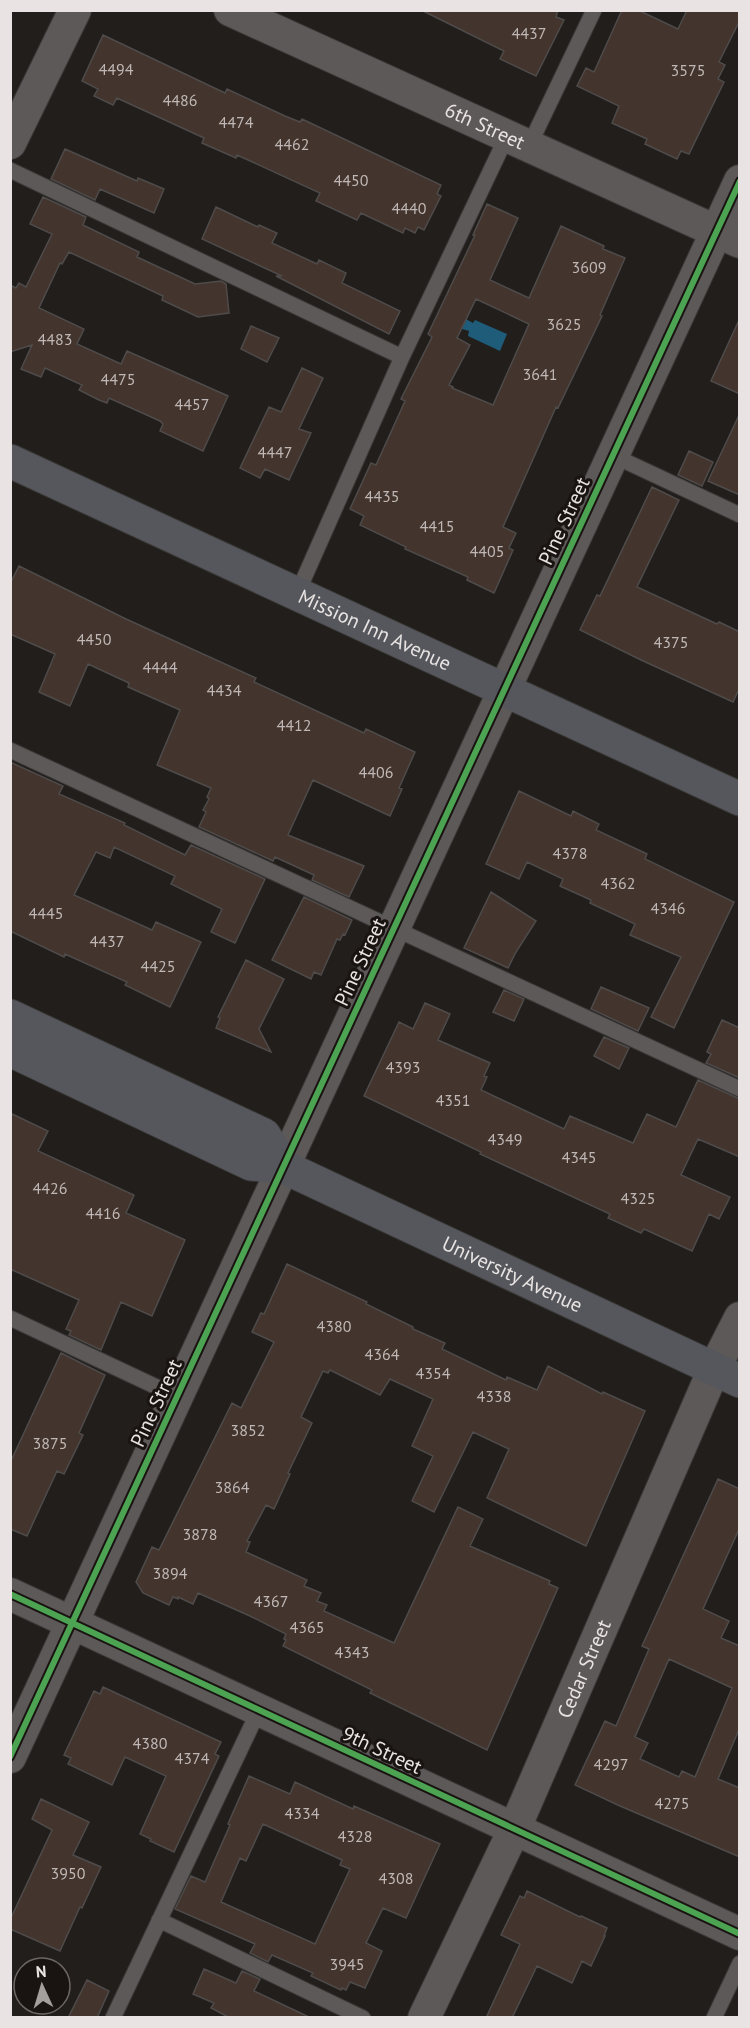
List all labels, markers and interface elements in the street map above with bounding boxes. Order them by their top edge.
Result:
house number: 4437 [512,23,546,43]
house number: 4494 [99,59,134,79]
house number: 3575 [671,60,705,80]
house number: 4486 [163,90,197,110]
street label: 6th Street [441,96,529,155]
house number: 4474 [219,112,254,132]
house number: 4462 [275,134,309,154]
house number: 4450 [334,170,369,190]
house number: 4440 [392,198,427,218]
house number: 3609 [572,257,606,277]
house number: 3625 [547,314,581,334]
house number: 4483 [38,329,72,349]
house number: 3641 [523,364,557,384]
house number: 4475 [101,369,135,389]
house number: 4457 [175,394,209,414]
house number: 4447 [258,442,292,462]
street label: Pine Street [532,473,596,569]
house number: 4435 [365,486,399,506]
house number: 4415 [420,516,454,536]
house number: 4405 [470,541,504,561]
street label: Mission Inn Avenue [294,583,455,676]
house number: 4450 [77,629,112,649]
house number: 4375 [654,632,688,652]
house number: 4444 [143,657,178,677]
house number: 4434 [207,680,242,700]
house number: 4412 [277,715,311,735]
house number: 4406 [359,762,393,782]
house number: 4378 [553,843,587,863]
house number: 4362 [601,873,635,893]
house number: 4346 [651,898,685,918]
house number: 4445 [29,903,63,923]
street label: Pine Street [328,914,392,1010]
house number: 4437 [90,931,124,951]
house number: 4425 [141,956,175,976]
house number: 4393 [386,1057,420,1077]
house number: 4351 [436,1090,470,1110]
house number: 4349 [488,1129,522,1149]
house number: 4345 [562,1147,596,1167]
house number: 4426 [33,1178,67,1198]
house number: 4325 [621,1188,655,1208]
house number: 4416 [86,1203,120,1223]
street label: University Avenue [438,1230,587,1318]
house number: 4380 [317,1316,352,1336]
house number: 4364 [365,1344,400,1364]
street label: Pine Street [124,1355,188,1451]
house number: 4354 [416,1363,451,1383]
house number: 4338 [477,1386,511,1406]
house number: 3852 [231,1420,265,1440]
house number: 3875 [33,1433,67,1453]
house number: 3864 [215,1477,250,1497]
house number: 3878 [183,1524,217,1544]
house number: 3894 [153,1563,188,1583]
house number: 4367 [254,1591,288,1611]
street label: Cedar Street [551,1615,617,1722]
house number: 4365 [290,1617,324,1637]
house number: 4343 [335,1642,369,1662]
street label: 9th Street [338,1720,426,1780]
house number: 4380 [133,1733,168,1753]
house number: 4374 [175,1748,210,1768]
house number: 4297 [594,1754,628,1774]
house number: 4275 [655,1793,689,1813]
house number: 4334 [285,1803,320,1823]
house number: 4328 [338,1826,372,1846]
house number: 3950 [51,1863,86,1883]
house number: 4308 [379,1868,413,1888]
house number: 3945 [330,1954,364,1974]
north arrow [12,1956,72,2016]
text: N [35,1961,47,1981]

